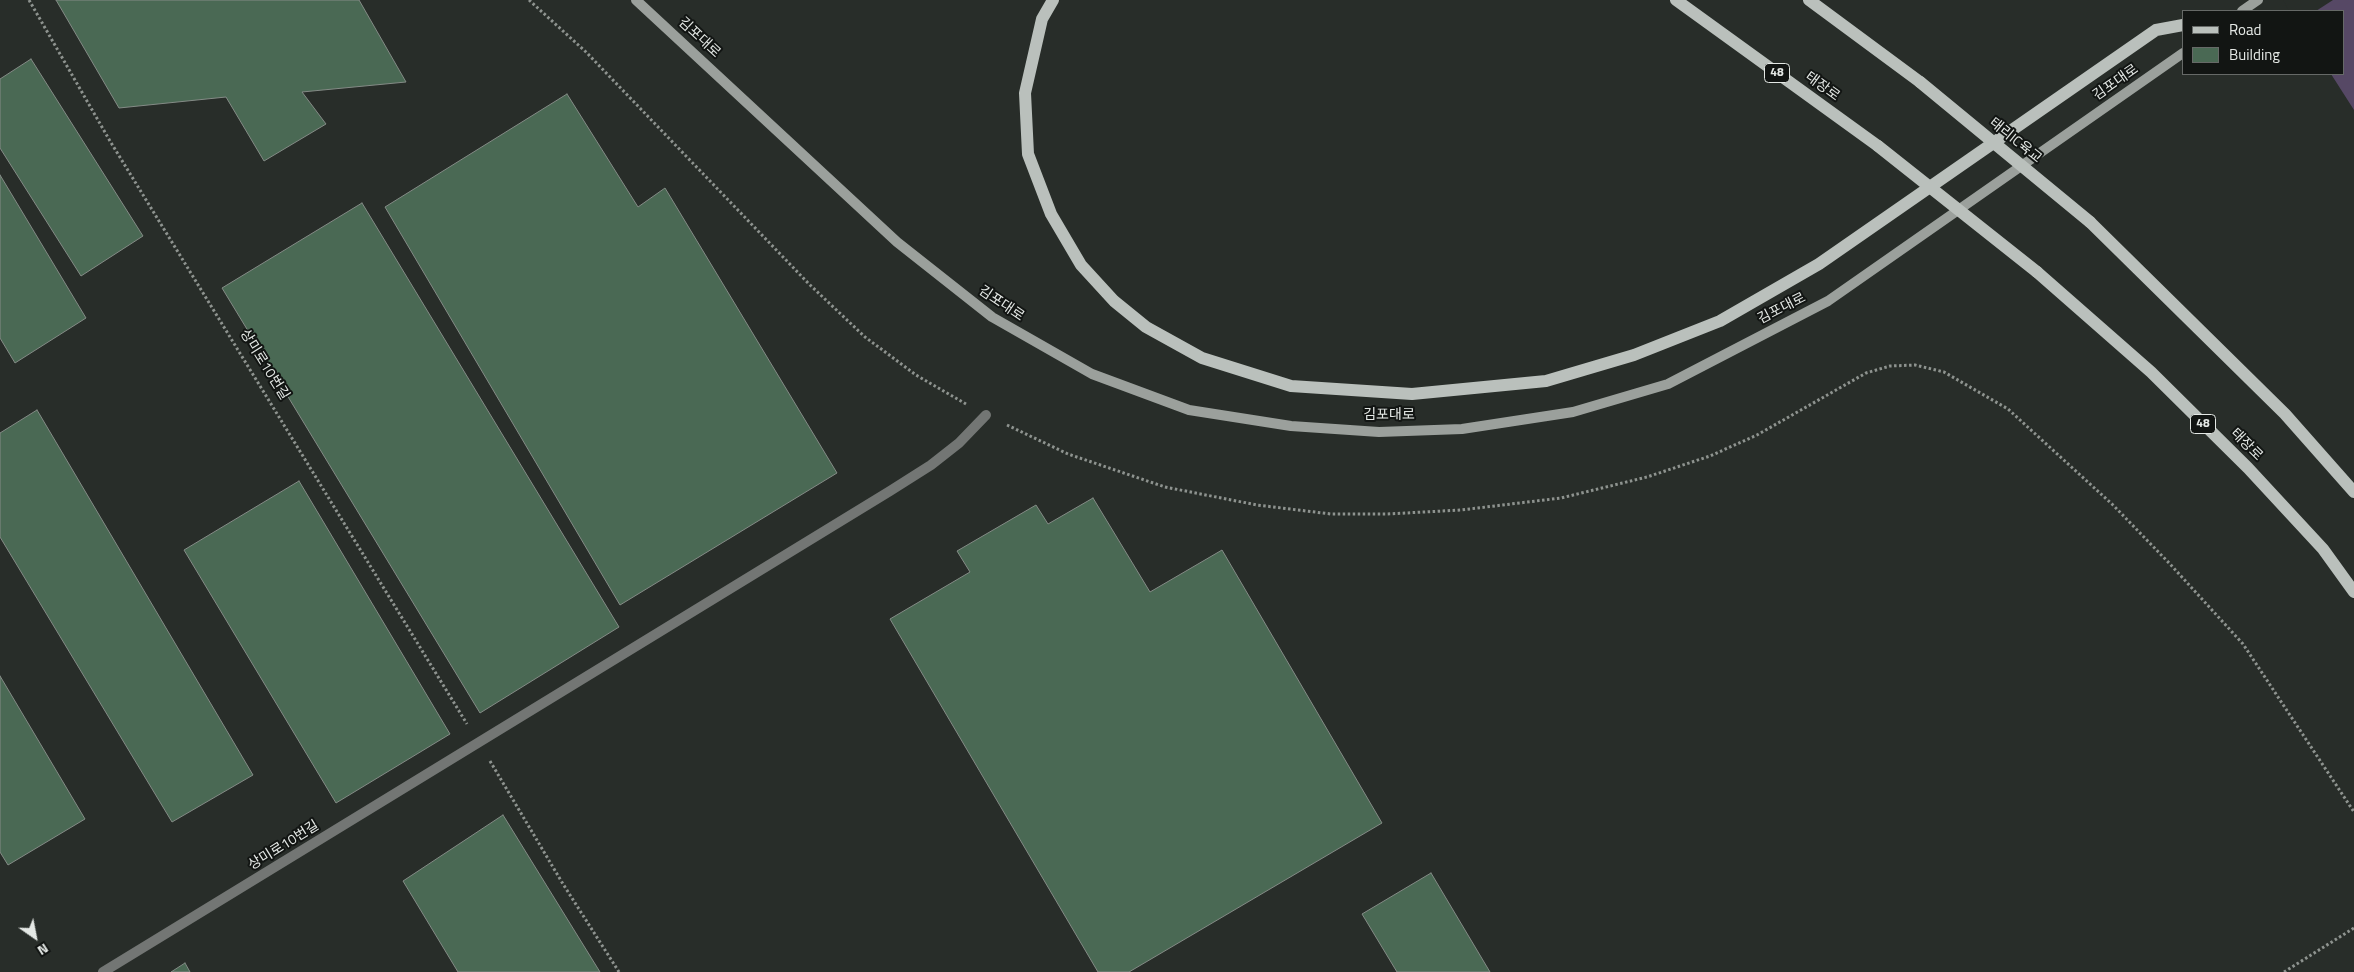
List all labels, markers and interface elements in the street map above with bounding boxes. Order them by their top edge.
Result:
legend [2182,10,2344,75]
street label: 김포대로 [674,14,724,62]
text: Road [2229,18,2261,41]
text: Building [2229,43,2280,66]
street label: 김포대로 [2090,61,2142,105]
road number: 48 [1764,64,1790,82]
street label: 태장로 [1801,69,1843,105]
street label: 태리IC육교 [1985,115,2045,167]
street label: 김포대로 [975,283,1027,325]
street label: 김포대로 [1755,290,1809,328]
street label: 상미로10번길 [236,327,292,403]
street label: 김포대로 [1363,408,1415,424]
road number: 48 [2190,414,2216,434]
street label: 태장로 [2226,425,2266,465]
street label: 상미로10번길 [246,818,322,874]
north arrow [10,912,60,962]
text: N [34,939,53,961]

